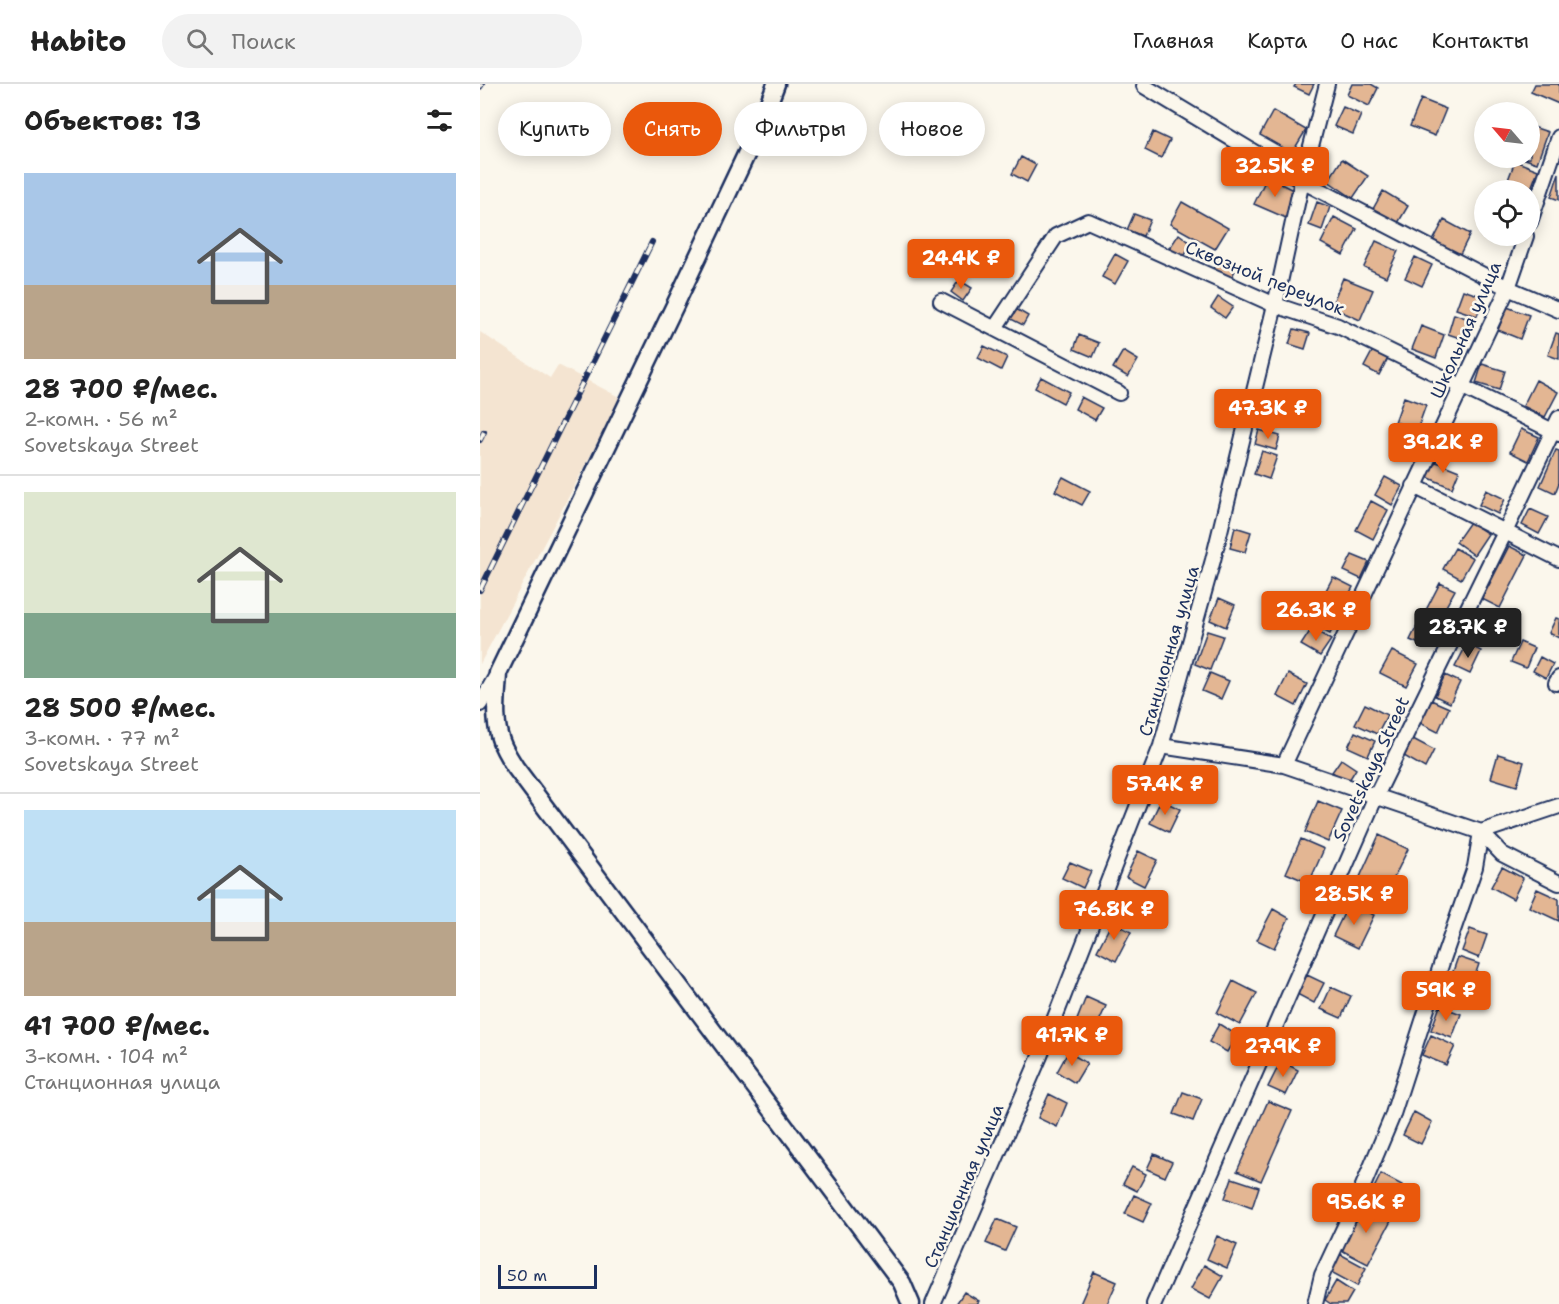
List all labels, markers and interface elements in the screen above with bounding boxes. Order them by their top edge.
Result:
search box [162,14,582,68]
text: Habito [30,22,126,60]
icon: search [183,25,216,58]
text: Поиск [231,27,296,56]
text: Главная [1133,27,1214,55]
text: Карта [1247,27,1307,55]
text: О нас [1340,27,1398,55]
text: Контакты [1431,27,1529,55]
chip: Купить [498,102,611,156]
chip: Снять [623,102,722,156]
chip: Фильтры [734,102,867,156]
chip: Новое [879,102,985,156]
north arrow [1474,102,1540,168]
map controls [1474,102,1540,246]
text: Объектов: 13 [24,103,201,138]
icon: filters [423,104,456,137]
pin: 32.5K ₽ [1220,147,1330,198]
text: 32.5K ₽ [1235,153,1315,179]
button: locate [1474,180,1540,246]
icon: home [186,212,294,320]
street label: Сквозной переулок [1182,235,1349,321]
pin: 24.4K ₽ [906,239,1016,290]
text: 24.4K ₽ [921,245,1001,271]
street label: Школьная улица [1425,257,1507,403]
text: 28 700 ₽/мес. [24,371,218,406]
pin: 47.3K ₽ [1213,389,1323,440]
text: 47.3K ₽ [1228,395,1308,421]
text: 2-комн. · 56 m² [24,406,178,432]
pin: 39.2K ₽ [1388,423,1498,474]
text: 39.2K ₽ [1402,429,1484,455]
text: Sovetskaya Street [24,432,199,458]
icon: home [186,531,294,639]
street label: Станционная улица [1133,563,1205,739]
pin: 26.3K ₽ [1261,591,1371,642]
text: 26.3K ₽ [1275,597,1357,623]
pin: 28.7K ₽ [1413,608,1523,659]
text: 28.7K ₽ [1428,614,1508,640]
text: 28 500 ₽/мес. [24,690,216,725]
street label: Sovetskaya Street [1327,692,1415,845]
text: 3-комн. · 77 m² [24,725,180,751]
text: Sovetskaya Street [24,751,199,777]
pin: 57.4K ₽ [1110,765,1220,816]
text: 57.4K ₽ [1126,771,1204,797]
icon: home [186,849,294,957]
pin: 28.5K ₽ [1299,875,1409,926]
text: 28.5K ₽ [1314,881,1394,907]
pin: 76.8K ₽ [1059,890,1169,941]
text: 76.8K ₽ [1073,896,1155,922]
pin: 59K ₽ [1404,971,1488,1022]
text: 59K ₽ [1416,977,1476,1003]
text: 41 700 ₽/мес. [24,1008,210,1043]
pin: 41.7K ₽ [1017,1016,1127,1067]
text: 41.7K ₽ [1036,1022,1109,1048]
pin: 27.9K ₽ [1228,1027,1338,1078]
text: 27.9K ₽ [1244,1033,1322,1059]
text: 3-комн. · 104 m² [24,1043,188,1069]
text: Станционная улица [24,1069,220,1095]
street label: Станционная улица [918,1100,1010,1272]
pin: 95.6K ₽ [1311,1183,1421,1234]
text: 95.6K ₽ [1326,1189,1406,1215]
scale bar [498,1262,597,1290]
text: 50 m [507,1265,547,1286]

